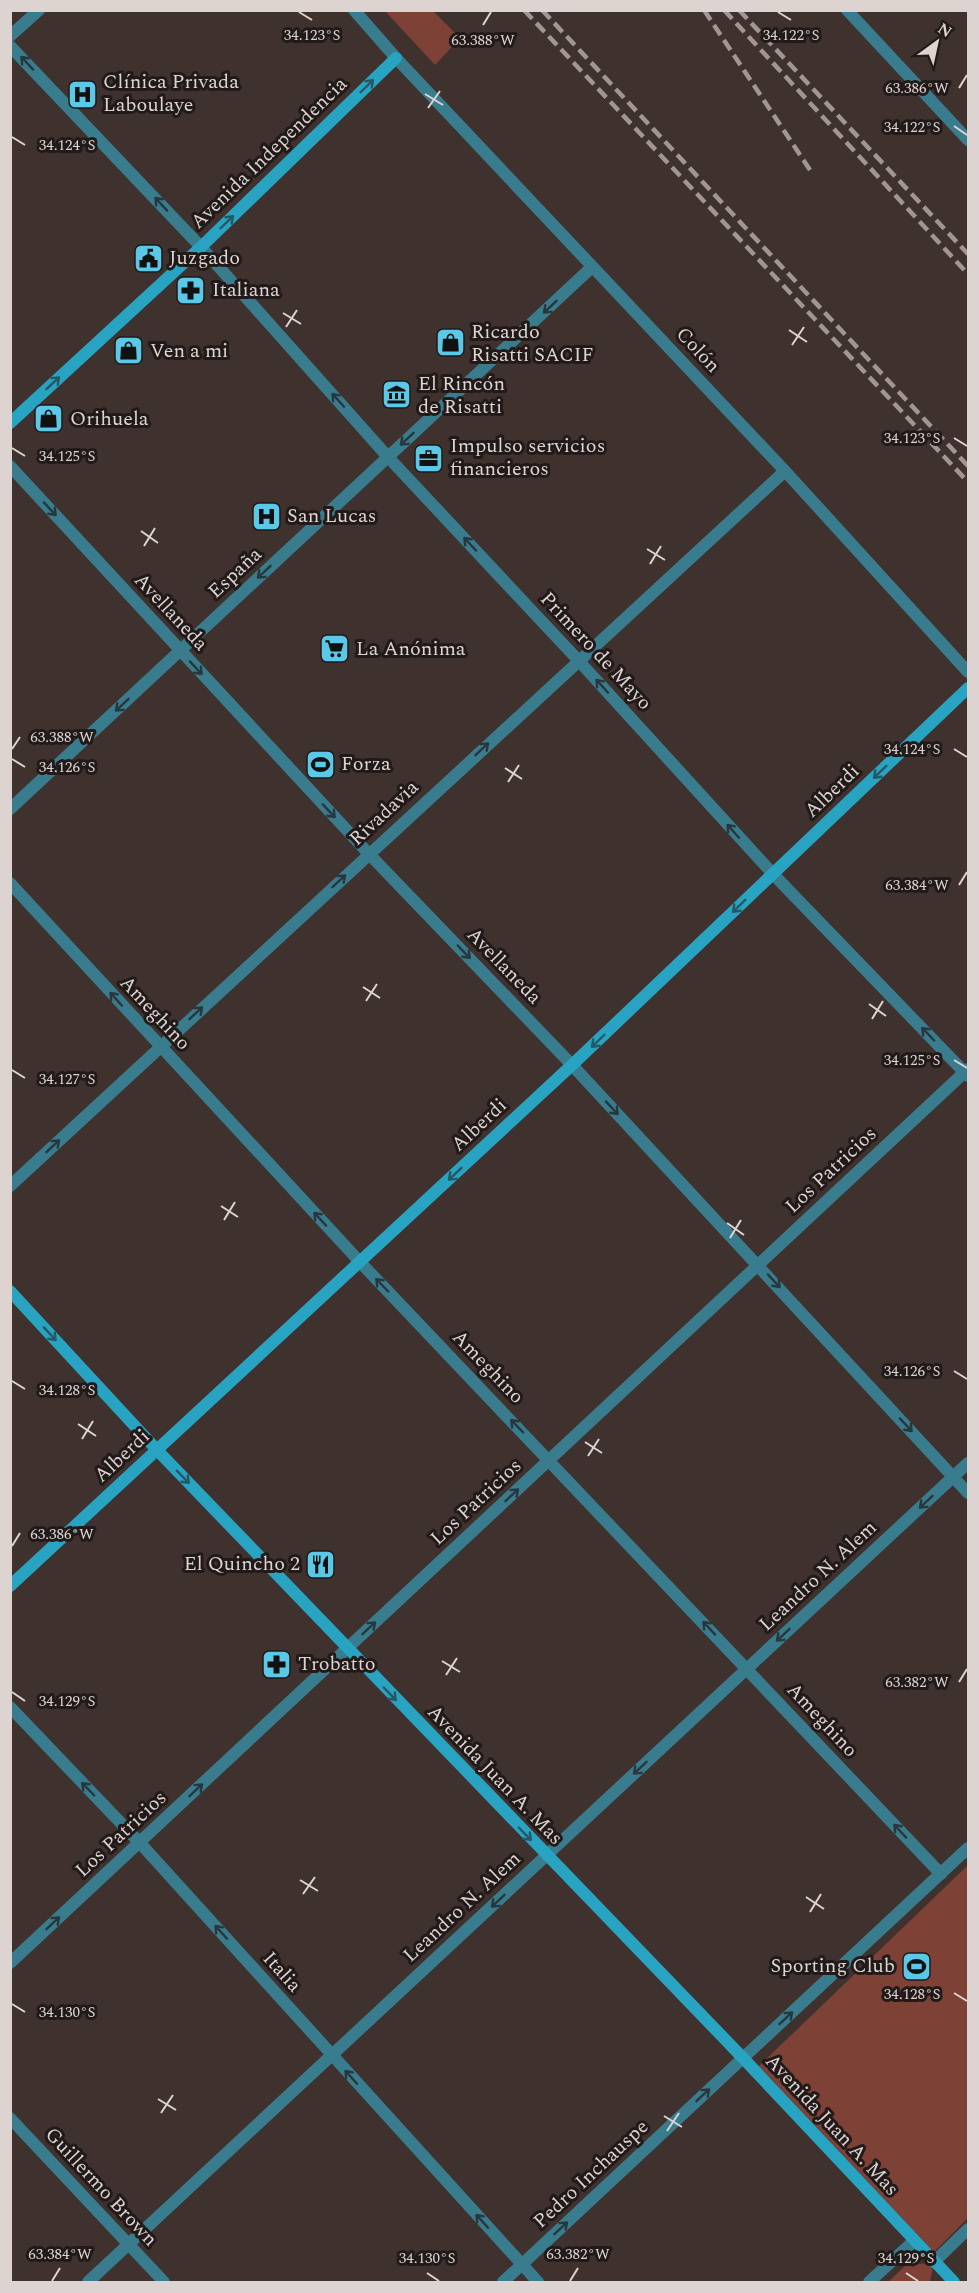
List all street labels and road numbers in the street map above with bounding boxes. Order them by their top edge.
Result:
street label: Avenida Independencia [184,70,355,236]
street label: Colón [669,320,727,380]
street label: España [201,540,269,606]
street label: Avellaneda [127,566,215,658]
street label: Primero de Mayo [533,585,659,717]
street label: Alberdi [797,757,867,825]
street label: Rivadavia [343,773,426,853]
street label: Avellaneda [459,921,549,1012]
street label: Ameghino [112,969,198,1057]
street label: Alberdi [444,1091,514,1159]
street label: Los Patricios [778,1119,884,1221]
street label: Ameghino [445,1323,531,1411]
street label: Alberdi [87,1422,157,1490]
street label: Los Patricios [423,1451,529,1553]
street label: Leandro N. Alem [752,1513,884,1639]
street label: Ameghino [779,1676,865,1764]
street label: Avenida Juan A. Mas [420,1698,570,1852]
street label: Los Patricios [68,1783,174,1885]
street label: Leandro N. Alem [396,1844,528,1970]
street label: Italia [255,1945,309,1999]
street label: Avenida Juan A. Mas [758,2047,906,2203]
street label: Pedro Inchauspe [527,2112,655,2236]
street label: Guillermo Brown [38,2121,164,2253]

